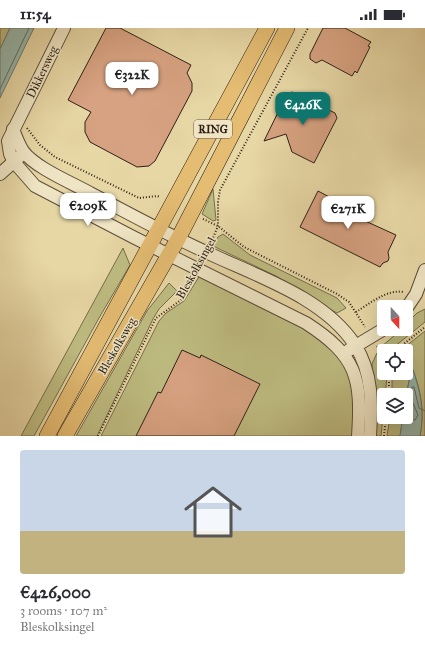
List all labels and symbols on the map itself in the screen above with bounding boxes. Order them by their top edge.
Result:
street label: Dikkersweg [23,43,62,101]
pin: €322K [104,62,160,96]
pin: €426K [275,92,331,126]
road number: RING [194,120,232,138]
pin: €209K [60,193,116,227]
pin: €271K [320,196,376,230]
street label: Bleskolksingel [173,234,220,302]
north arrow [377,300,413,336]
street label: Bleskolksweg [95,315,140,378]

